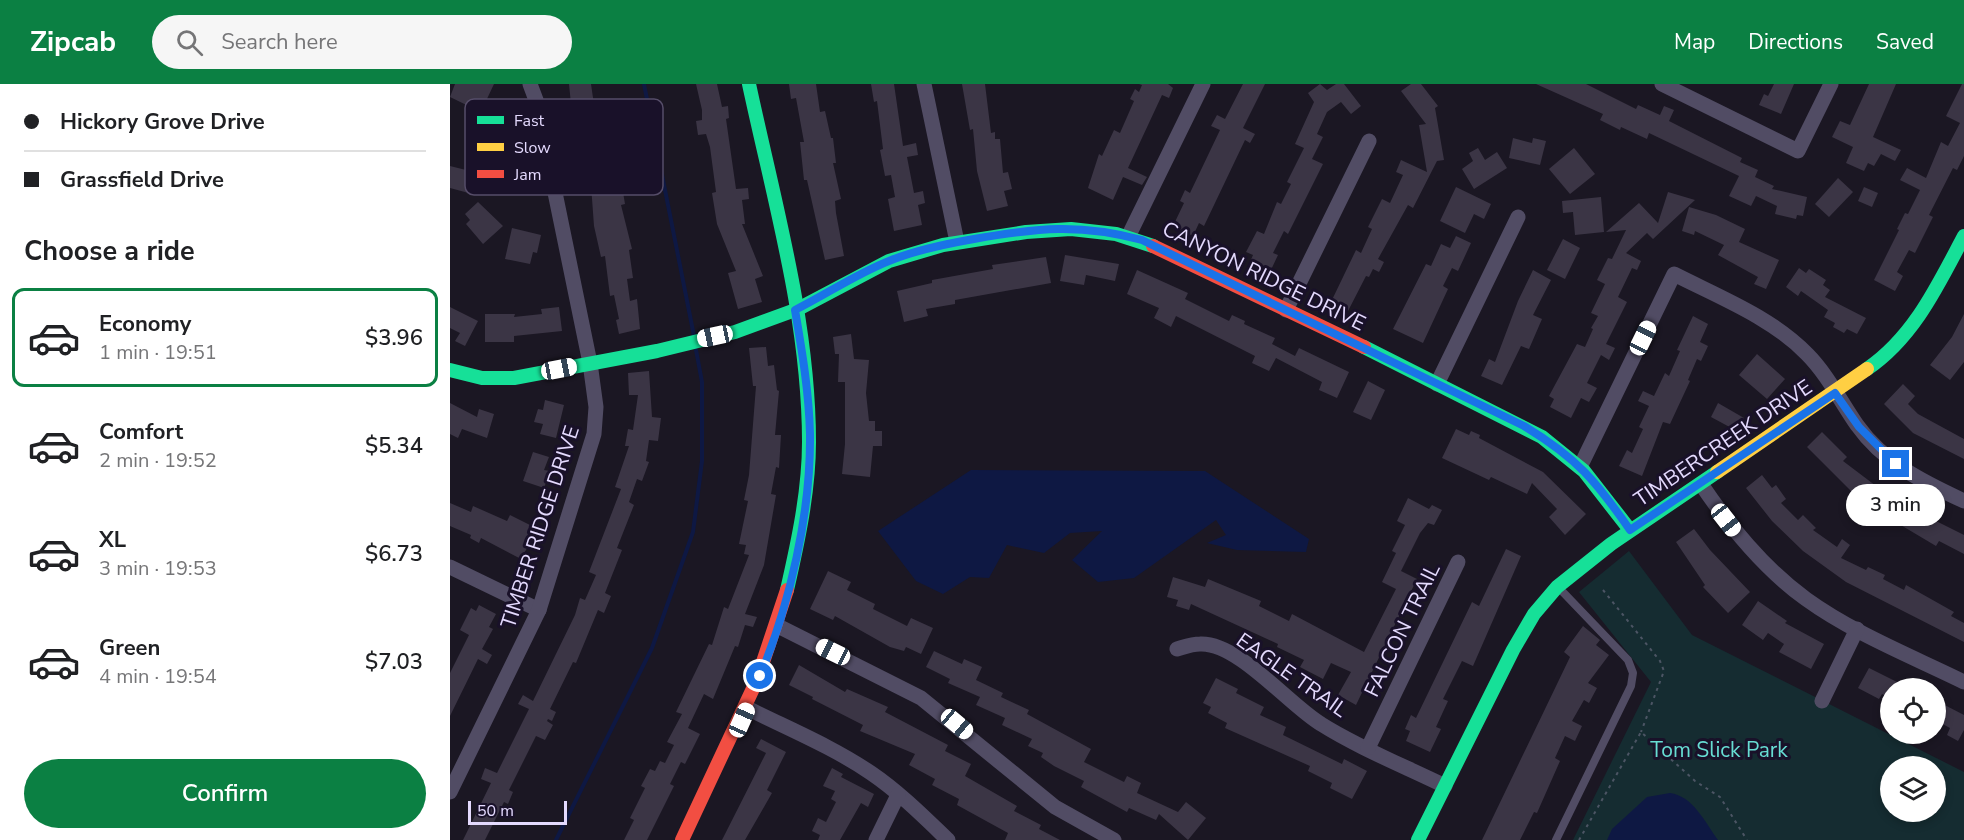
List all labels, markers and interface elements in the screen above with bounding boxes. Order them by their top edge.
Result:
search box [152,15,572,69]
text: Zipcab [30,23,116,61]
icon: search [173,26,206,59]
text: Search here [221,27,338,57]
text: Map [1674,28,1715,56]
text: Directions [1748,28,1843,56]
text: Saved [1876,28,1934,56]
legend [465,99,663,195]
text: Hickory Grove Drive [60,107,265,137]
text: Fast [514,110,545,132]
text: Slow [514,137,551,159]
text: Jam [513,164,541,186]
text: Grassfield Drive [60,165,224,195]
street label: CANYON RIDGE DRIVE [1158,215,1370,337]
text: Choose a ride [24,233,195,270]
text: Economy [99,309,191,339]
icon: car [27,311,81,365]
car [1627,318,1659,358]
text: $3.96 [365,323,423,353]
car [696,323,734,349]
text: 1 min · 19:51 [99,339,217,366]
car [540,357,578,381]
street label: TIMBERCREEK DRIVE [1628,373,1818,513]
text: Comfort [99,417,183,447]
icon: car [27,419,81,473]
street label: TIMBER RIDGE DRIVE [494,422,586,632]
text: $5.34 [365,431,423,461]
text: 2 min · 19:52 [99,447,217,474]
route end [1882,450,1909,477]
callout: 3 min [1846,485,1946,527]
text: 3 min [1870,491,1921,518]
car [1708,500,1744,540]
text: XL [99,525,126,555]
icon: car [27,527,81,581]
text: $6.73 [365,539,423,569]
text: 3 min · 19:53 [99,555,217,582]
street label: FALCON TRAIL [1358,558,1447,702]
street label: EAGLE TRAIL [1231,626,1354,724]
text: Green [99,633,160,663]
icon: car [27,635,81,689]
car [813,636,853,668]
text: $7.03 [365,647,423,677]
route start [746,662,773,689]
text: 4 min · 19:54 [99,663,217,690]
map controls [1880,678,1946,822]
button: locate [1880,678,1946,744]
car [726,700,758,740]
car [937,706,977,742]
park label: Tom Slick Park [1650,736,1788,764]
button: layers [1880,756,1946,822]
button: Confirm [24,759,426,828]
scale bar [468,798,567,826]
text: 50 m [477,800,514,822]

